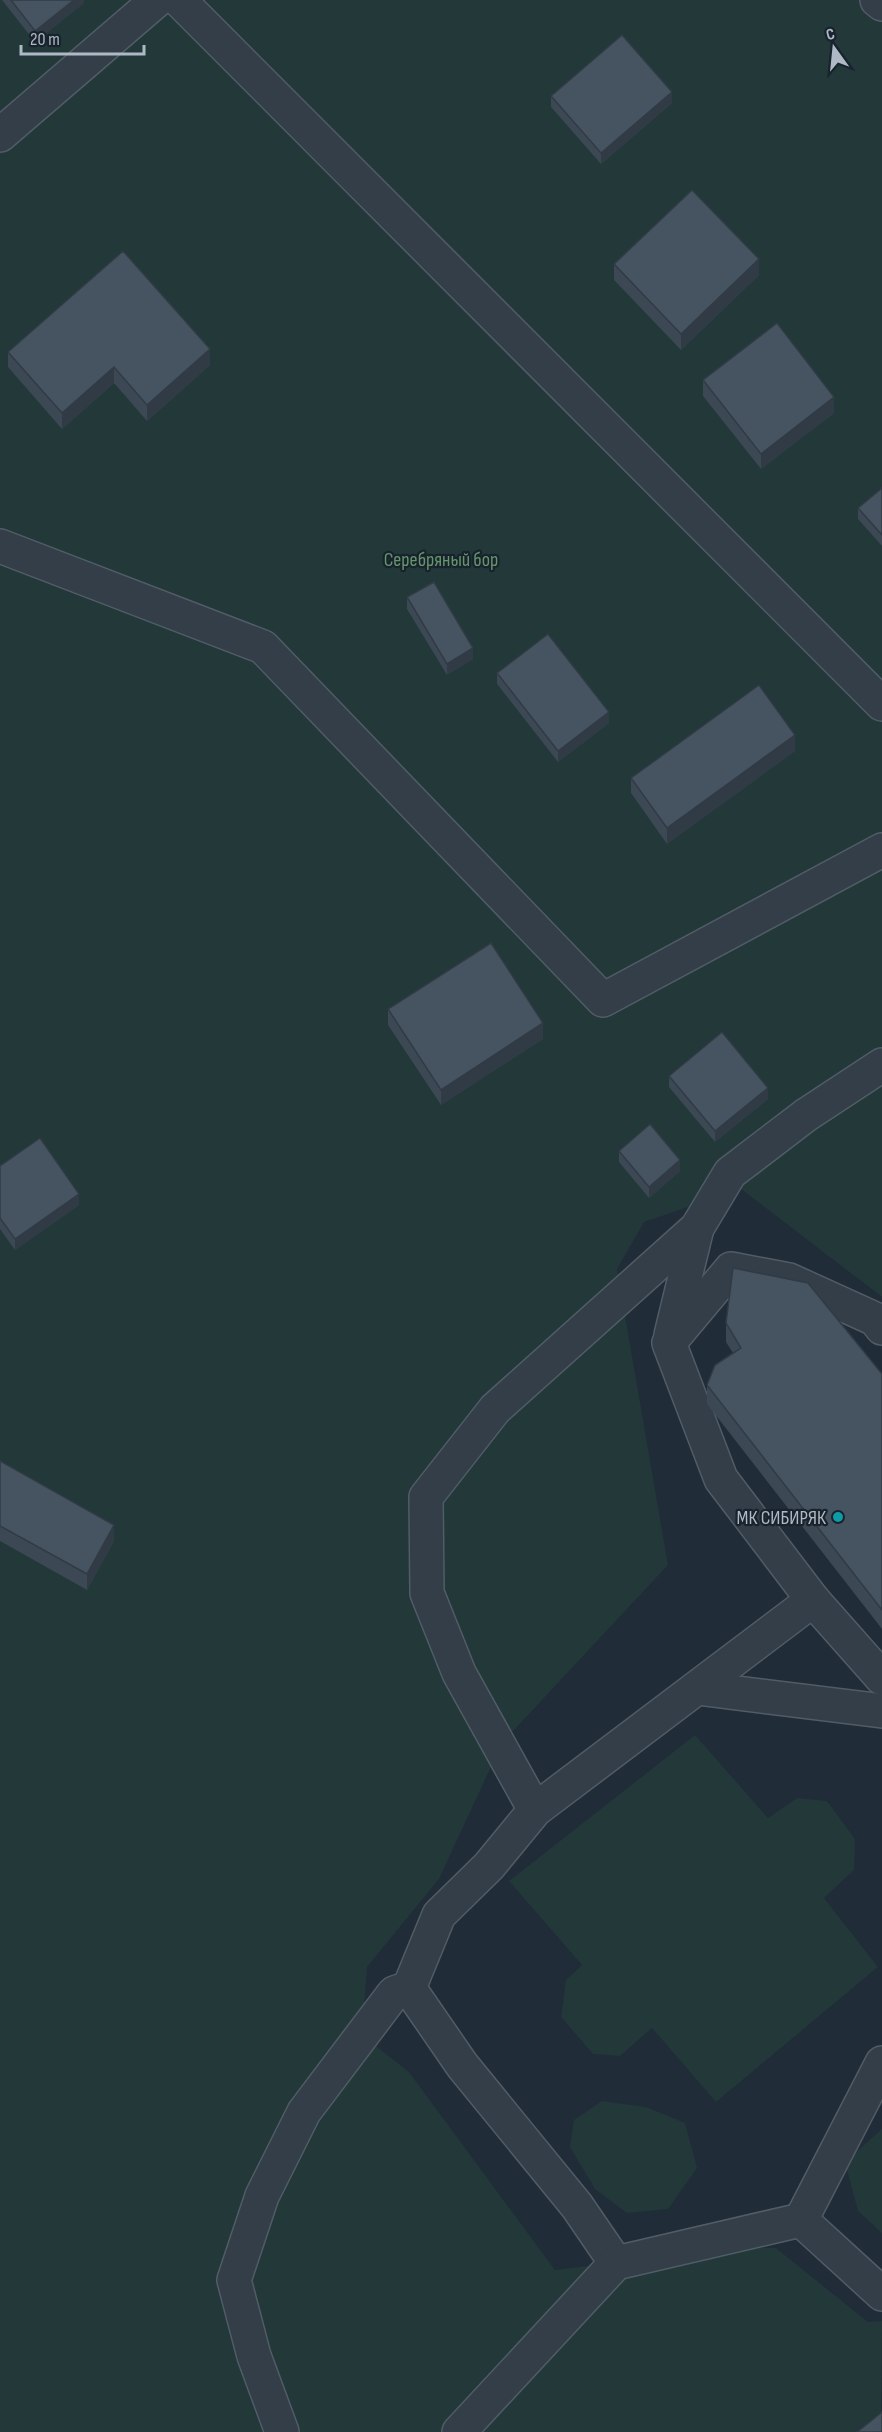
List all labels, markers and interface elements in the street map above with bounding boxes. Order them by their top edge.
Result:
scale bar [21,18,144,56]
north arrow [804,18,864,78]
text: С [824,25,837,45]
text: 20 m [30,29,60,50]
park label: Серебряный бор [384,548,498,572]
place label: МК СИБИРЯК [737,1506,826,1530]
marker: МК СИБИРЯК [831,1510,845,1524]

